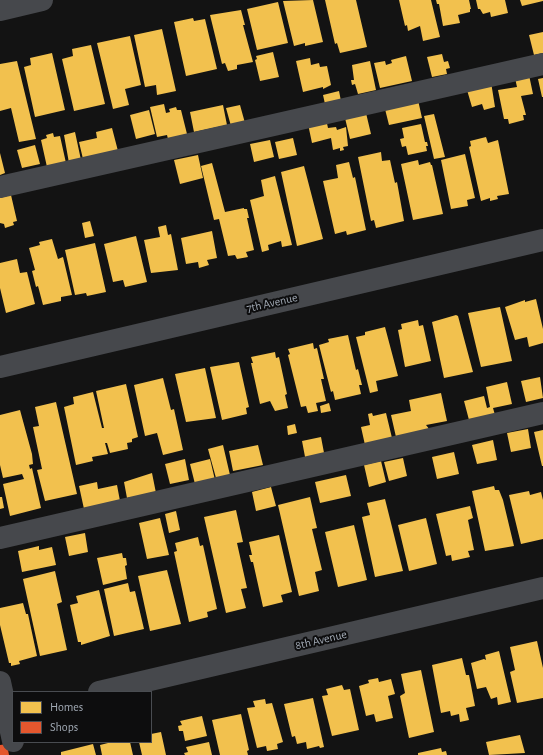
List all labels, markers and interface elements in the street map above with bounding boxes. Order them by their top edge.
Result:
street label: 7th Avenue [245,290,299,316]
street label: 8th Avenue [294,627,348,653]
legend [12,691,152,743]
text: Homes [50,701,83,713]
text: Shops [50,721,78,733]

